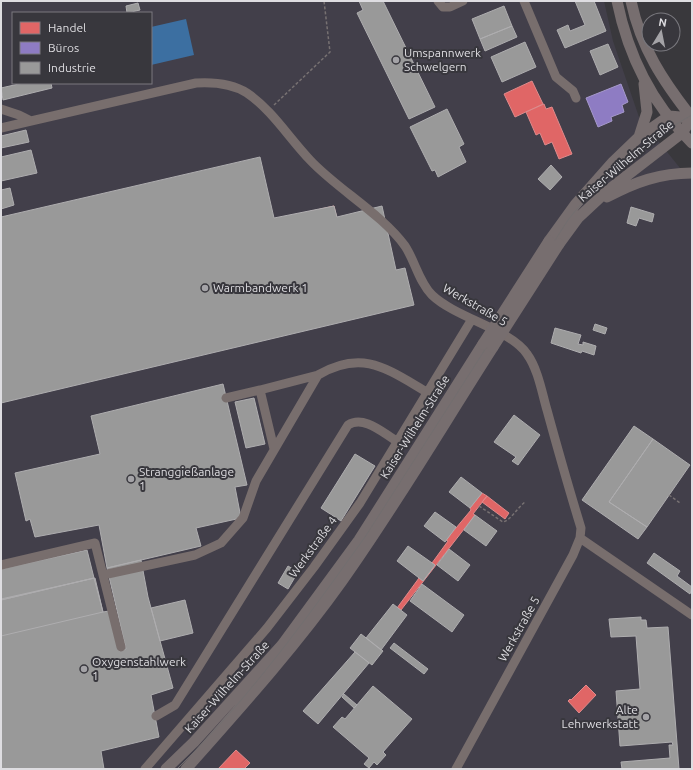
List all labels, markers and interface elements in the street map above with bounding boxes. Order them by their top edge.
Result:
legend [12,12,152,84]
north arrow [641,12,681,52]
text: N [658,16,668,29]
text: Handel [48,21,86,34]
text: Büros [48,41,79,54]
place label: Umspannwerk Schwelgern [404,46,481,73]
marker: Umspannwerk Schwelgern [391,55,401,65]
text: Industrie [48,61,96,74]
street label: Kaiser-Wilhelm-Straße [576,117,676,204]
place label: Warmbandwerk 1 [213,281,308,294]
street label: Werkstraße 5 [441,281,510,328]
marker: Warmbandwerk 1 [200,283,210,293]
street label: Kaiser-Wilhelm-Straße [377,373,452,481]
place label: Stranggießanlage 1 [139,465,234,492]
marker: Stranggießanlage 1 [126,474,136,484]
street label: Werkstraße 4 [286,514,339,580]
street label: Werkstraße 5 [495,594,542,663]
street label: Kaiser-Wilhelm-Straße [182,638,271,735]
place label: Oxygenstahlwerk 1 [92,655,186,682]
marker: Oxygenstahlwerk 1 [79,664,89,674]
place label: Alte Lehrwerkstatt [562,703,638,730]
marker: Alte Lehrwerkstatt [641,712,651,722]

